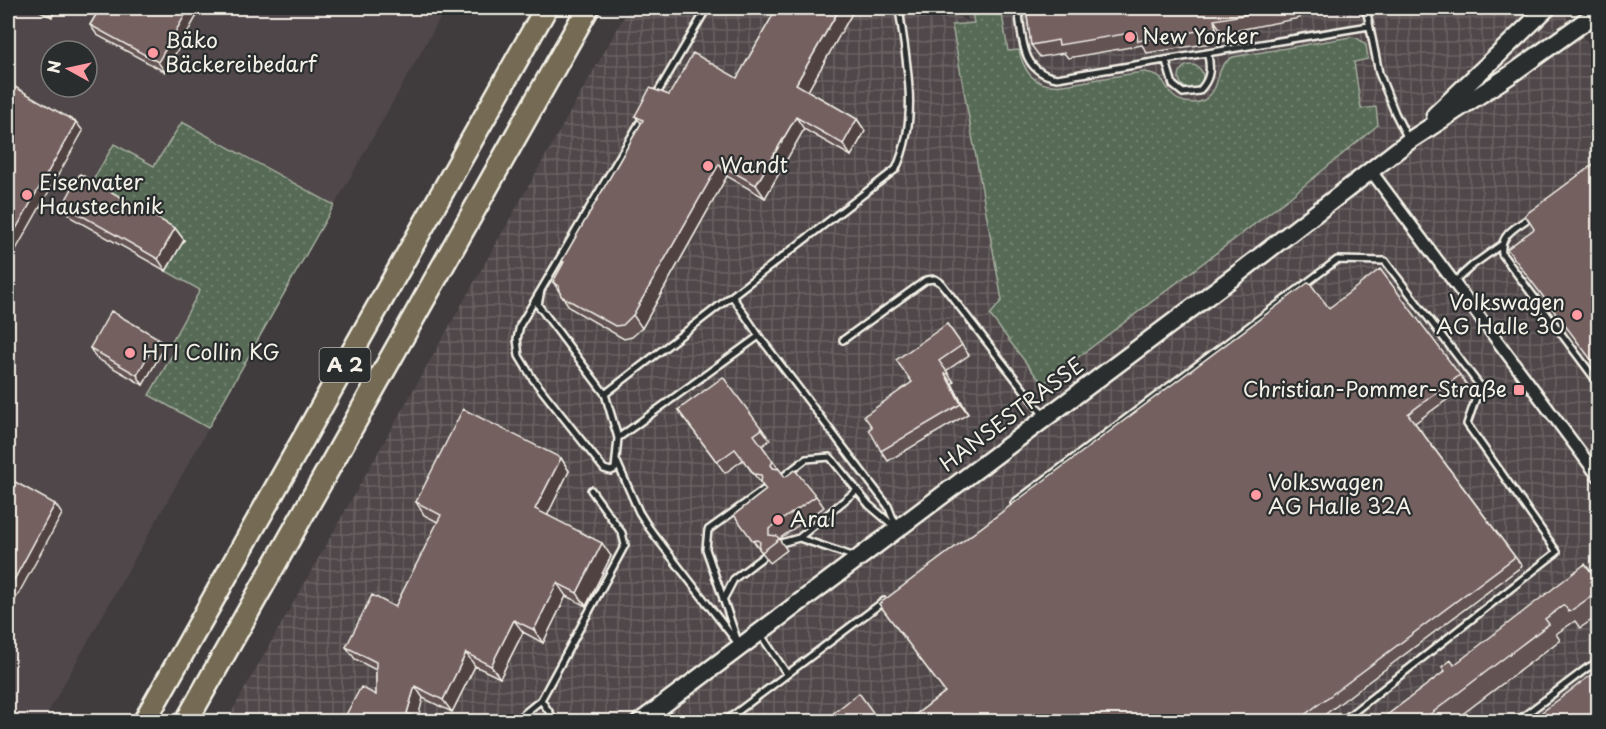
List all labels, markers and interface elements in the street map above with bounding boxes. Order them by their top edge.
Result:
place label: New Yorker [1142,19,1259,51]
place label: Bäko Bäckereibedarf [165,23,318,79]
marker: New Yorker [1123,30,1137,44]
north arrow [39,39,99,99]
marker: Bäko Bäckereibedarf [146,46,160,60]
text: N [40,59,66,75]
place label: Wandt [720,148,788,180]
marker: Wandt [701,159,715,173]
place label: Eisenvater Haustechnik [39,165,164,221]
marker: Eisenvater Haustechnik [20,188,34,202]
place label: Volkswagen AG Halle 30 [1436,285,1565,341]
marker: Volkswagen AG Halle 30 [1570,308,1584,322]
place label: HTI Collin KG [142,335,280,367]
marker: HTI Collin KG [123,346,137,360]
road number: A 2 [320,348,370,382]
street label: HANSESTRASSE [932,348,1090,478]
place label: Christian-Pommer-Straße [1243,372,1507,404]
marker: Christian-Pommer-Straße [1512,383,1526,397]
place label: Volkswagen AG Halle 32A [1268,465,1412,521]
marker: Volkswagen AG Halle 32A [1249,488,1263,502]
place label: Aral [790,502,836,534]
marker: Aral [771,513,785,527]

